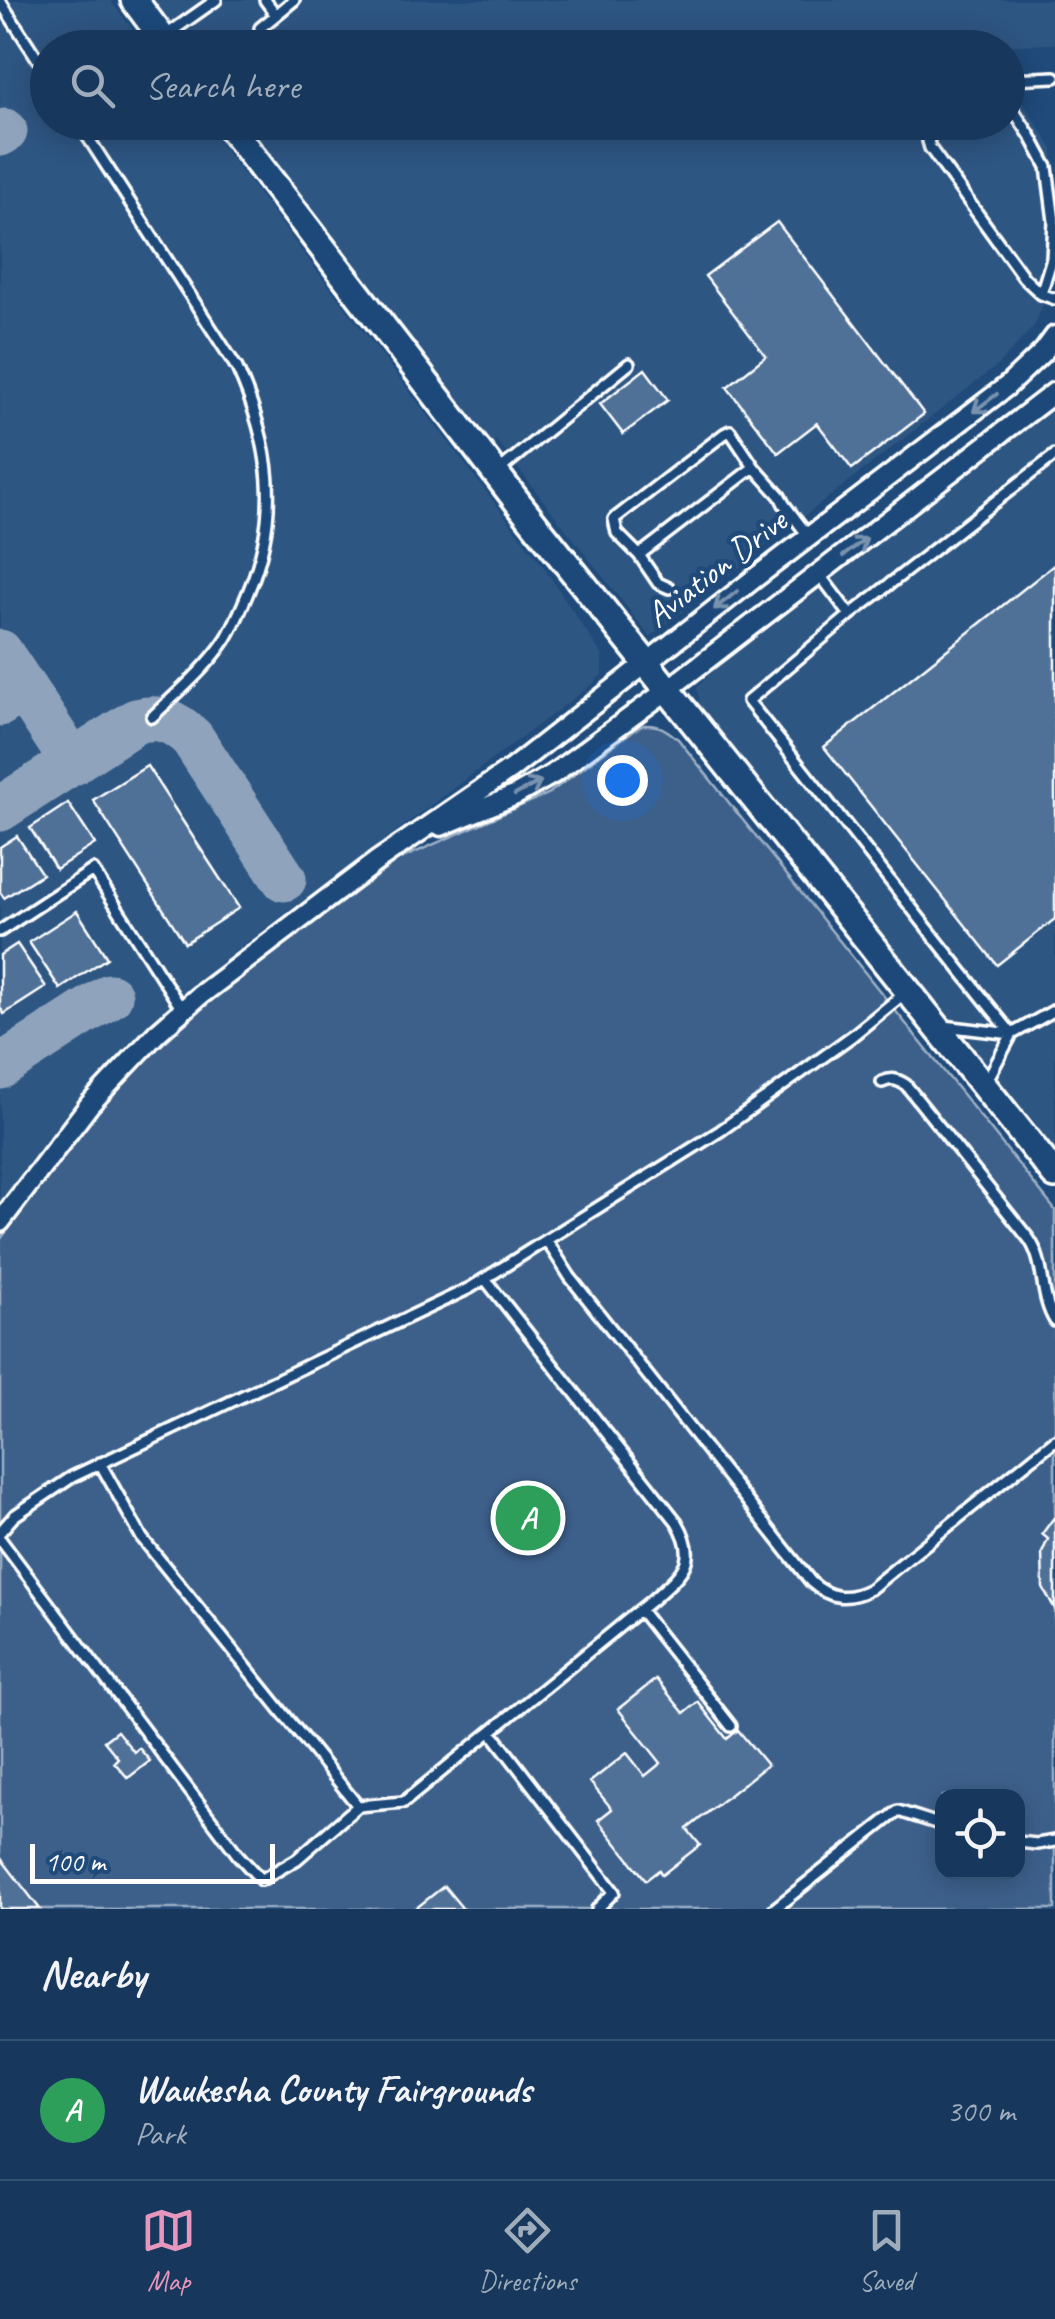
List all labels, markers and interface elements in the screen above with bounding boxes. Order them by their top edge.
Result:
search box [30,30,1025,140]
icon: search [65,58,120,113]
text: Search here [145,62,300,109]
one-way arrow [972,393,999,414]
street label: Aviation Drive [636,497,798,637]
one-way arrow [841,536,868,557]
one-way arrow [714,589,740,611]
your location [597,755,648,806]
one-way arrow [513,778,543,797]
pin: A [496,1480,560,1556]
map controls [935,1789,1025,1879]
button: locate [935,1789,1025,1879]
scale bar [30,1839,275,1884]
text: 100 m [45,1844,105,1879]
text: Nearby [40,1948,146,2001]
text: Waukesha County Fairgrounds [135,2066,531,2113]
text: A [64,2090,81,2131]
text: 300 m [946,2090,1015,2131]
text: Park [135,2113,186,2154]
tab: Map [141,2203,196,2298]
tab: Directions [479,2203,576,2298]
tab: Saved [859,2203,914,2298]

